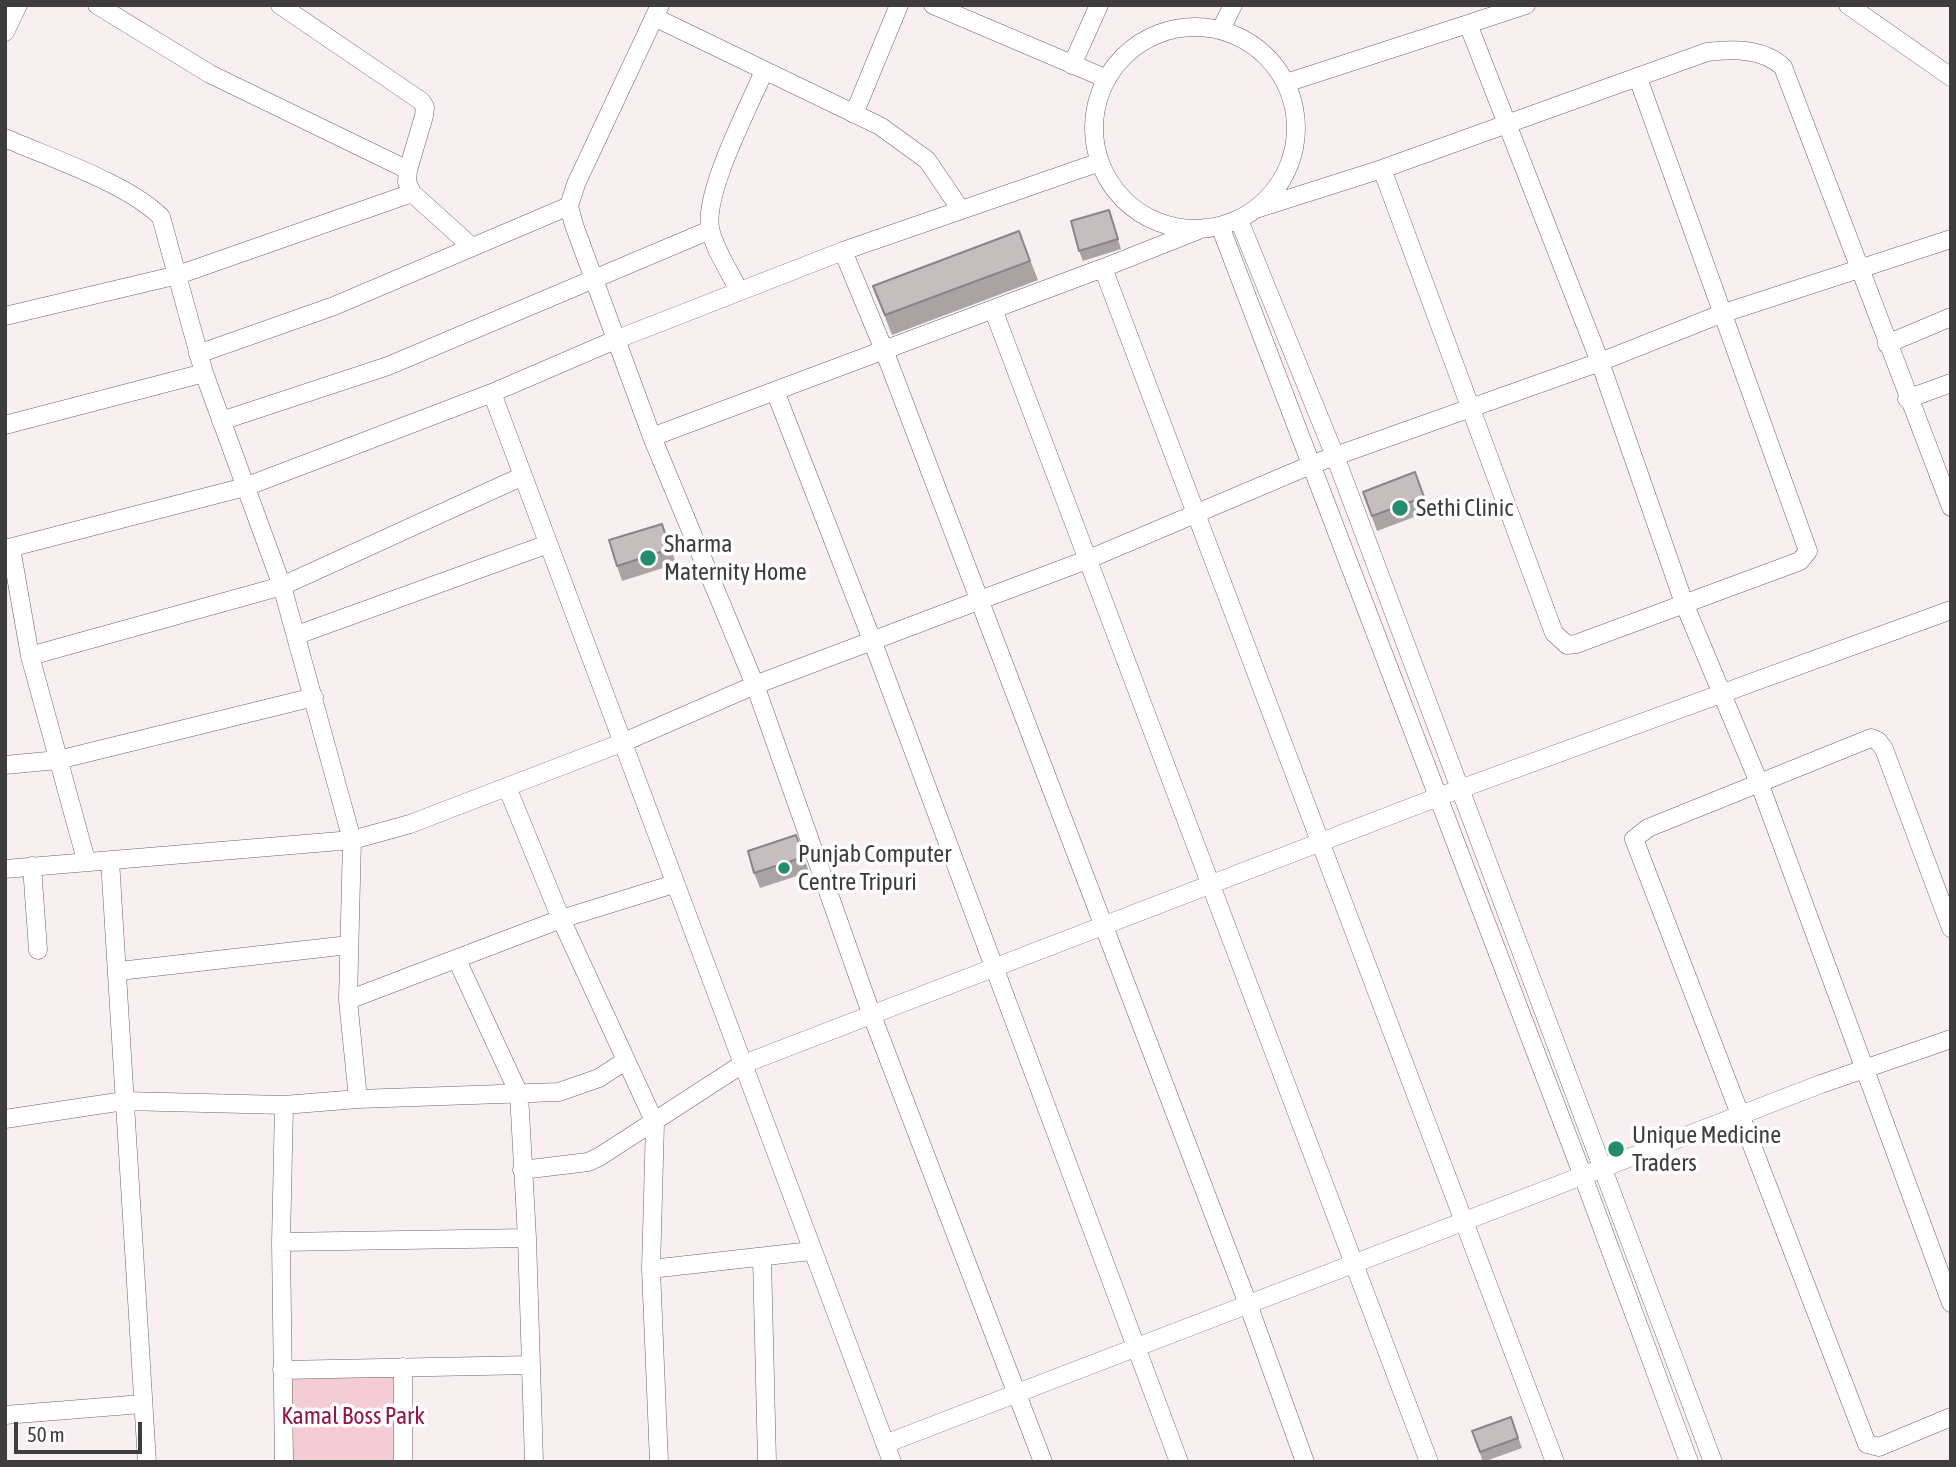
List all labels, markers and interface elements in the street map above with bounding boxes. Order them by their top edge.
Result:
place label: Sethi Clinic [1416,494,1513,522]
marker: Sethi Clinic [1390,498,1410,518]
place label: Sharma Maternity Home [664,530,807,586]
marker: Sharma Maternity Home [638,548,658,568]
place label: Punjab Computer Centre Tripuri [798,840,951,896]
marker: Punjab Computer Centre Tripuri [776,860,792,876]
place label: Unique Medicine Traders [1632,1121,1781,1177]
marker: Unique Medicine Traders [1606,1139,1626,1159]
park label: Kamal Boss Park [281,1402,425,1430]
scale bar [18,1408,145,1452]
text: 50 m [27,1422,65,1446]

